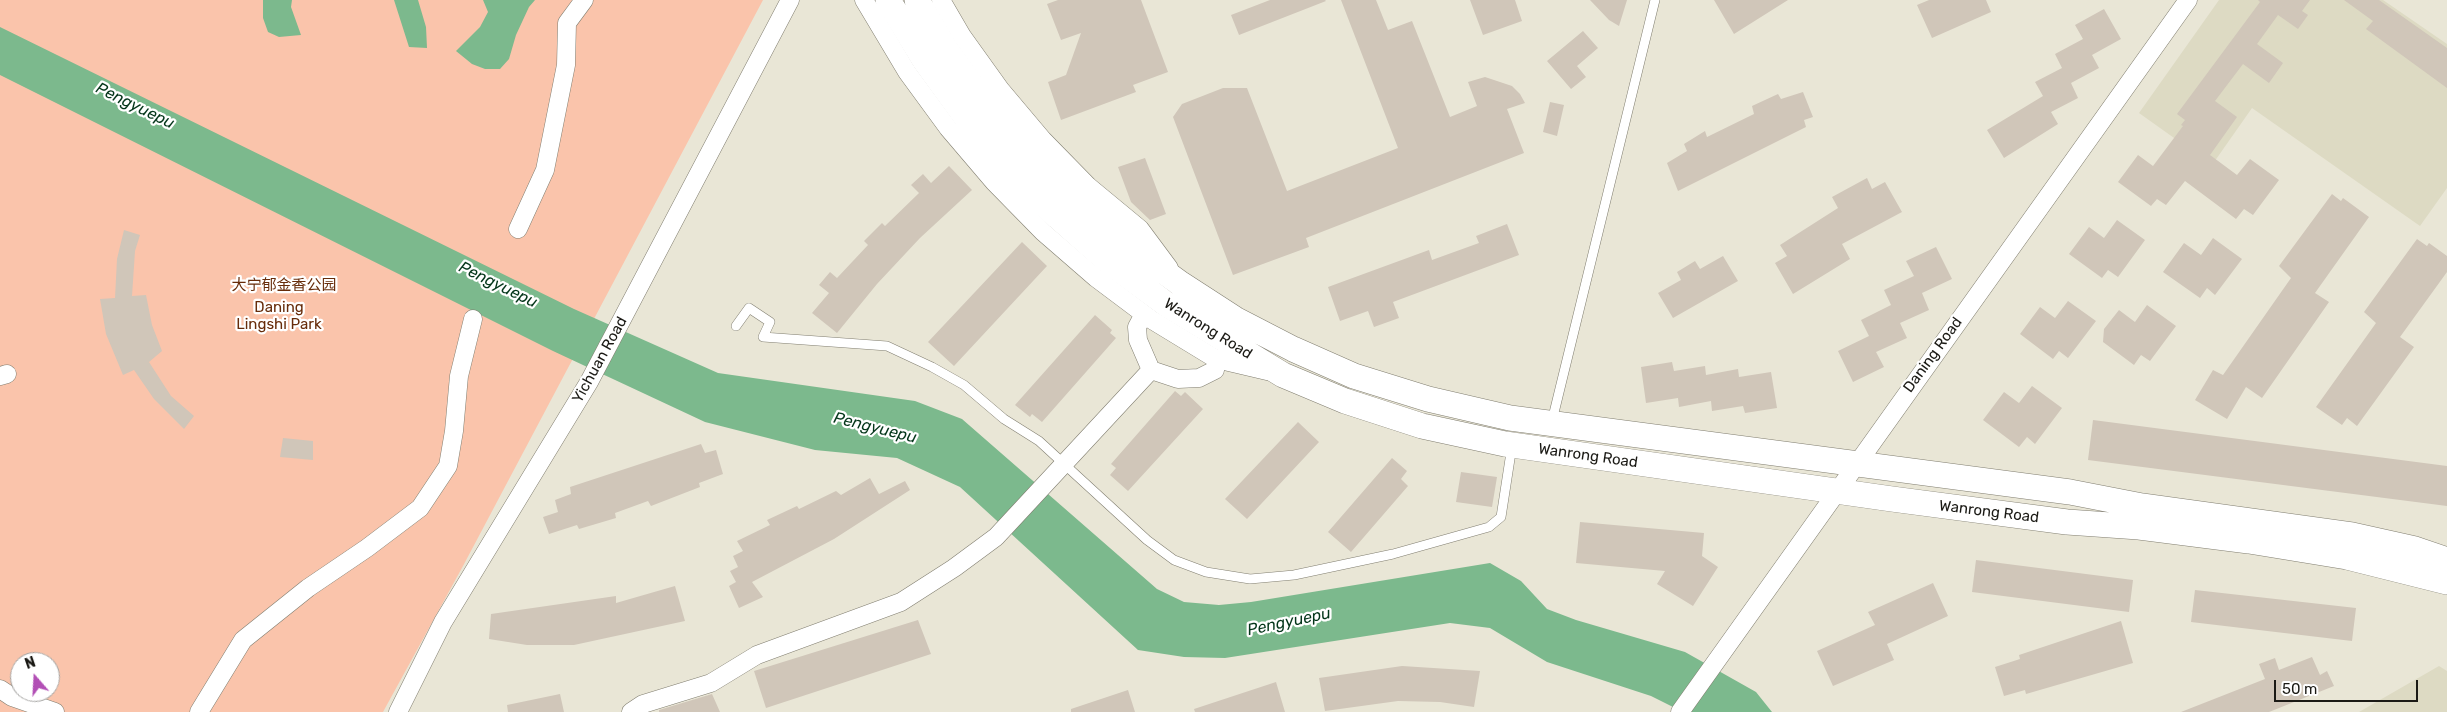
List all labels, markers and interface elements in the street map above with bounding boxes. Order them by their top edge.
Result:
water label: Pengyuepu [93,79,177,133]
water label: Pengyuepu [456,258,540,312]
park label: 大宁郁金香公园 [232,277,336,295]
street label: Wanrong Road [1161,295,1255,363]
park label: Daning Lingshi Park [236,299,322,334]
street label: Yichuan Road [569,314,631,406]
street label: Daning Road [1900,314,1966,396]
water label: Pengyuepu [831,408,919,448]
street label: Wanrong Road [1537,440,1639,472]
street label: Wanrong Road [1938,497,2040,527]
water label: Pengyuepu [1245,604,1333,640]
north arrow [10,652,60,702]
text: N [23,654,38,673]
scale bar [2277,670,2421,702]
text: 50 m [2282,680,2317,698]

